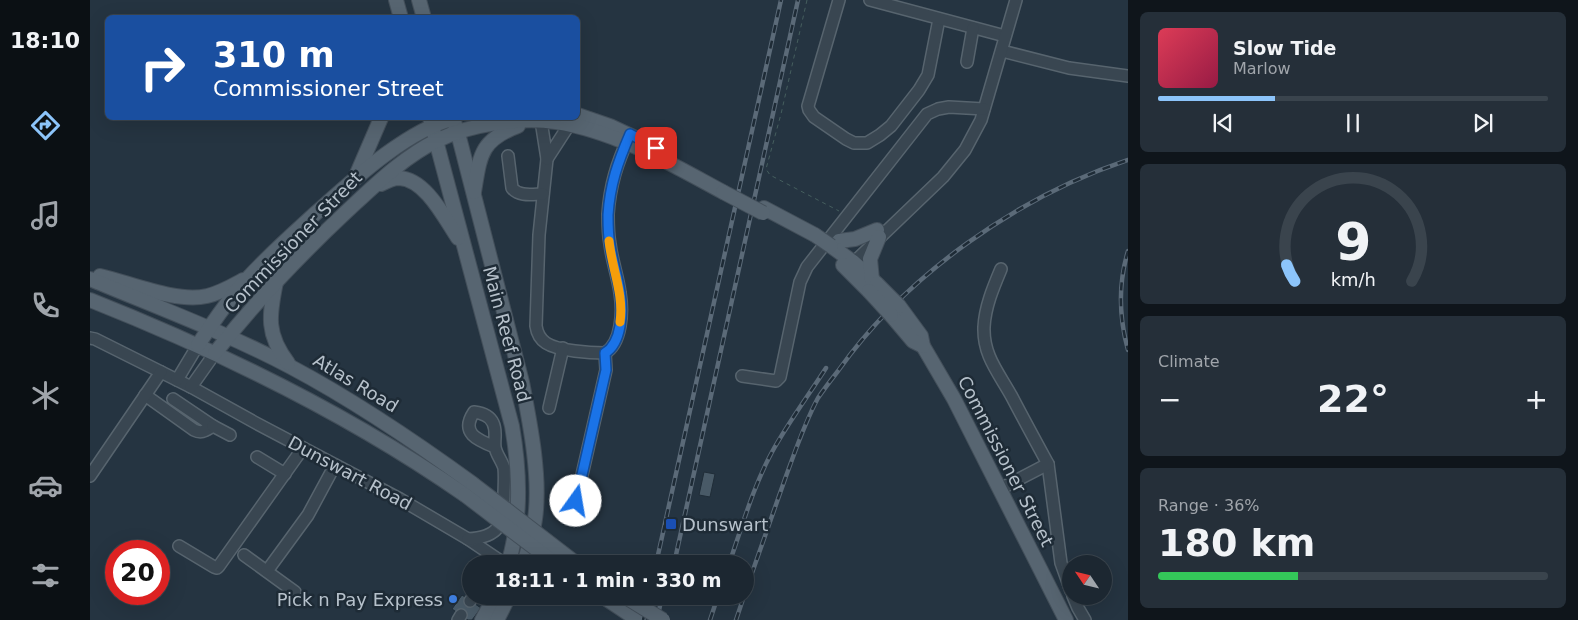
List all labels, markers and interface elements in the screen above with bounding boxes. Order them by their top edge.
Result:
text: 18:10 [10,28,80,53]
icon: right [130,35,195,100]
text: 310 m [213,35,335,75]
text: Slow Tide [1233,37,1336,59]
text: Marlow [1233,59,1291,78]
text: Commissioner Street [213,76,444,101]
icon: directions [28,108,63,143]
icon: previous [1209,109,1237,137]
icon: pause [1339,109,1367,137]
icon: next [1469,109,1497,137]
pin [635,127,677,169]
icon: arrive [642,134,670,162]
street label: Commissioner Street [220,167,366,317]
icon: music [28,198,63,233]
text: 9 [1335,212,1371,272]
street label: Main Reef Road [479,264,535,404]
text: km/h [1330,269,1376,290]
icon: phone [28,288,63,323]
street label: Atlas Road [310,349,402,417]
text: Climate [1158,352,1220,371]
street label: Commissioner Street [954,372,1058,550]
text: 22° [1317,377,1389,421]
icon: climate [28,378,63,413]
text: − [1158,383,1181,416]
text: + [1525,383,1548,416]
street label: Dunswart Road [285,432,415,514]
icon: car [28,468,63,503]
position arrow [549,474,601,526]
text: Range · 36% [1158,496,1260,515]
place label: Dunswart [682,514,768,535]
marker: Dunswart [664,517,678,531]
text: 180 km [1158,521,1315,565]
speed limit sign: 20 [105,540,170,605]
north arrow [1062,555,1112,605]
map controls [1062,555,1112,605]
icon: filters [28,558,63,593]
text: 18:11 · 1 min · 330 m [494,569,722,591]
place label: Pick n Pay Express [277,589,443,610]
marker: Pick n Pay Express [447,593,459,605]

